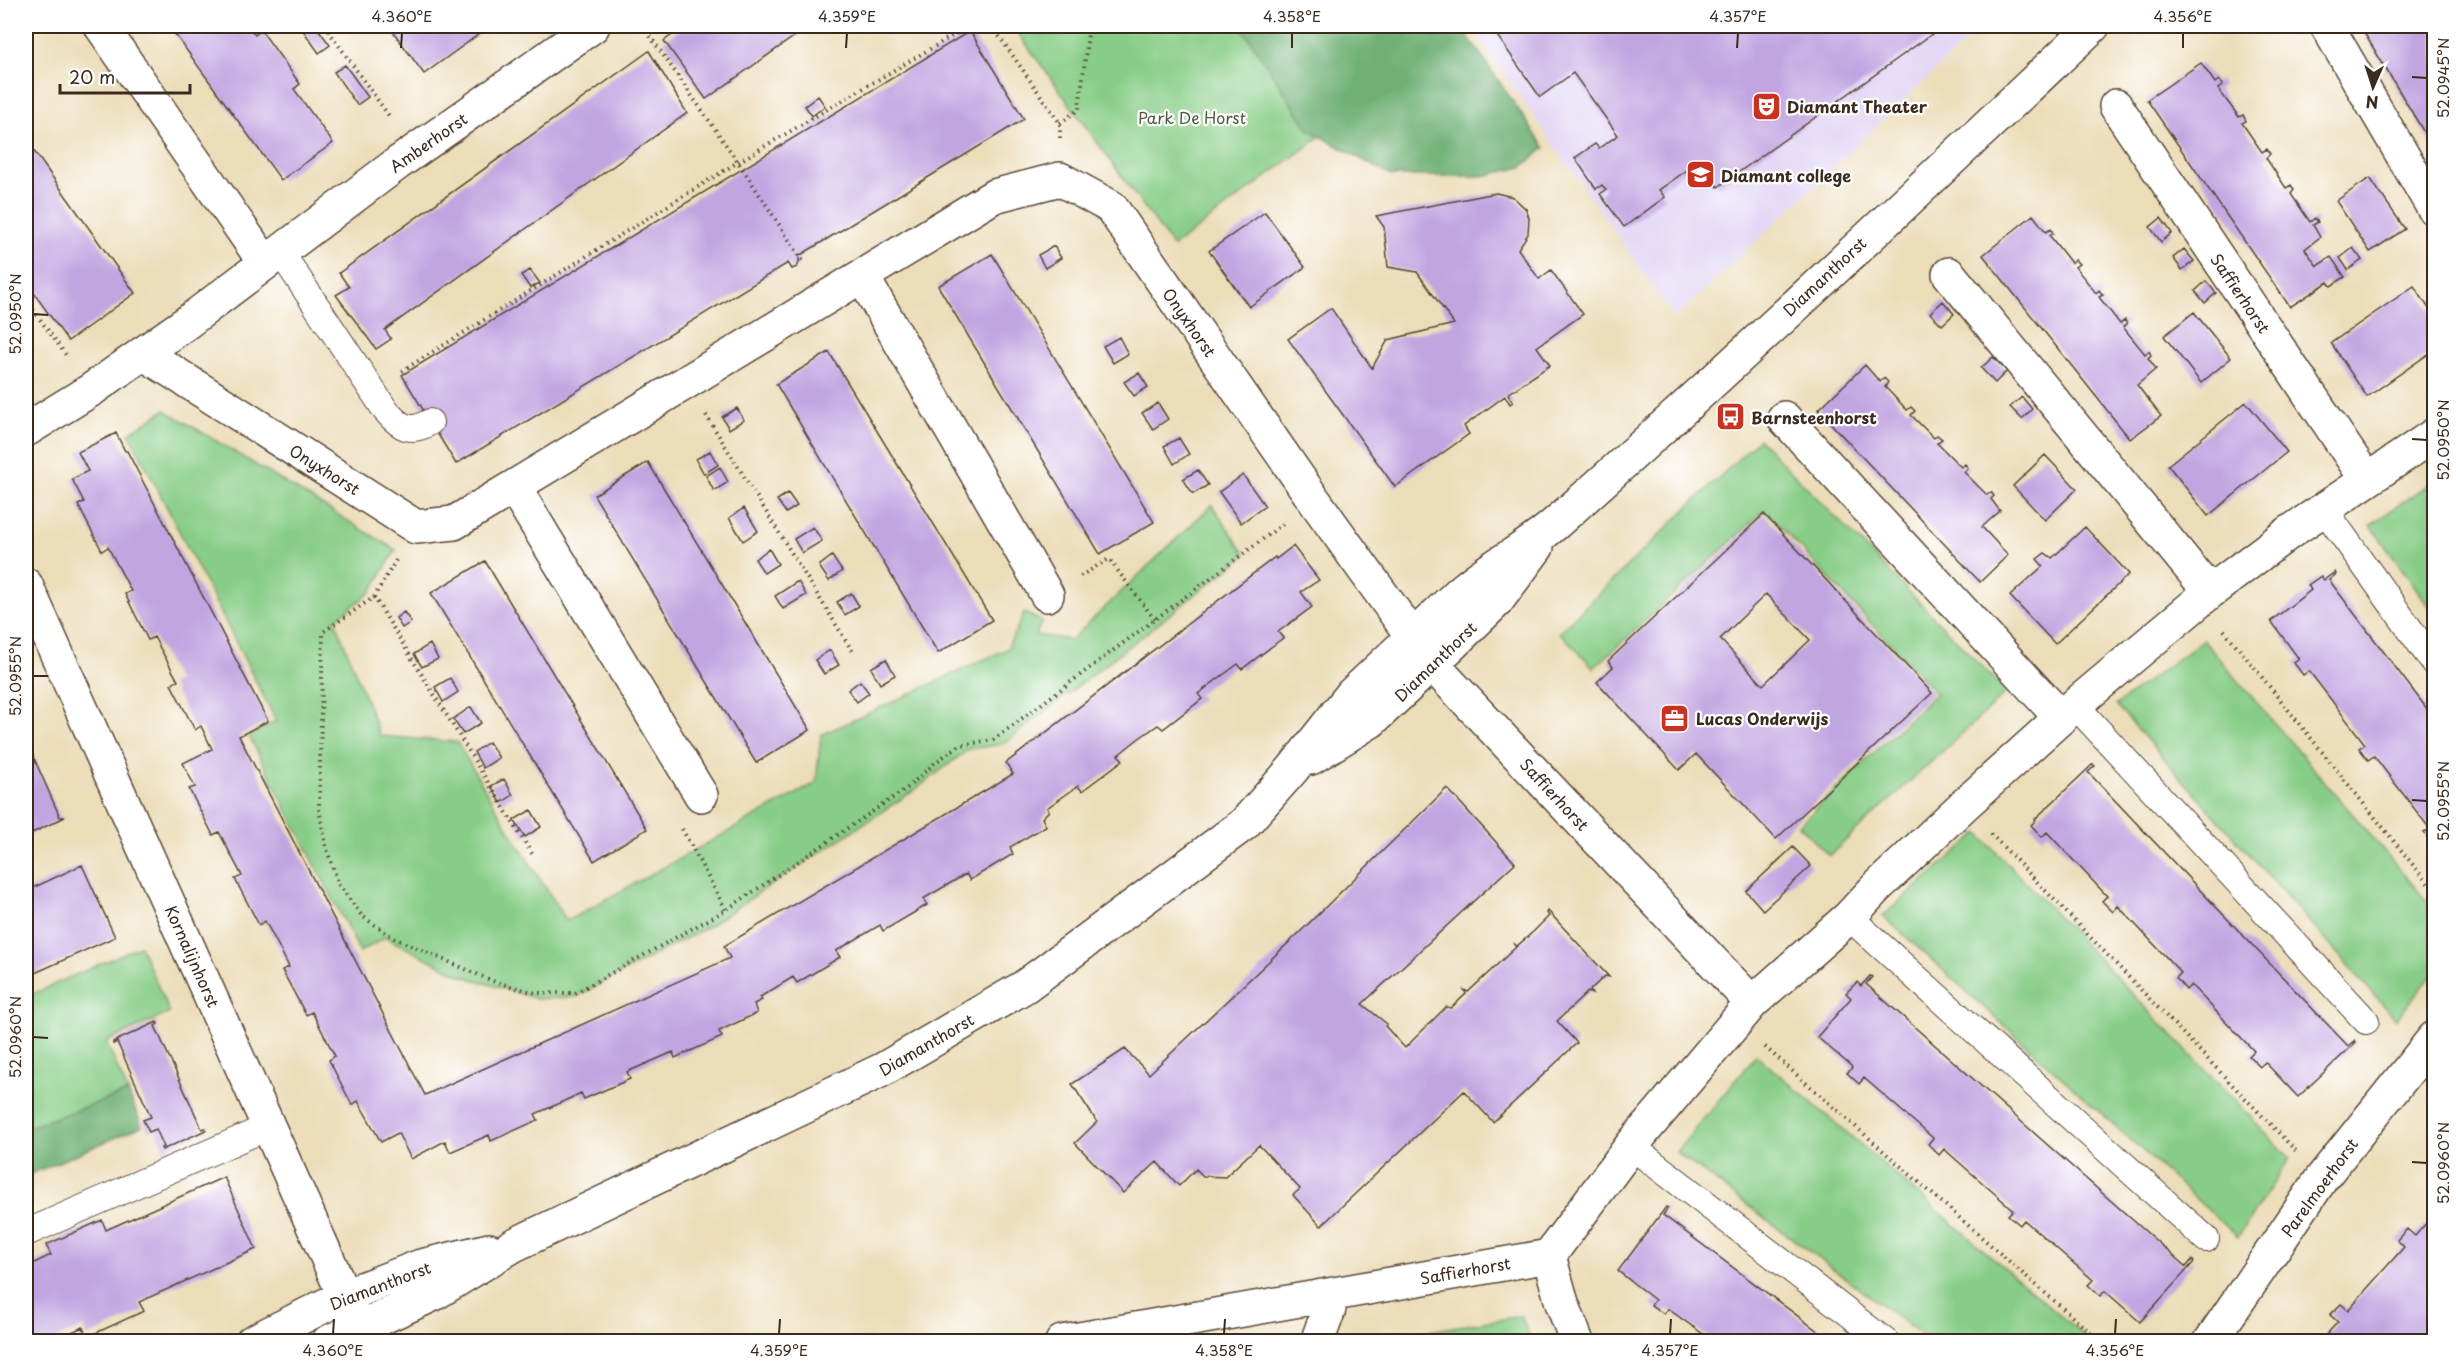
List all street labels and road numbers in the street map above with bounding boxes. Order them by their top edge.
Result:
street label: Amberhorst [384,106,472,178]
street label: Diamanthorst [1777,231,1871,321]
street label: Saffierhorst [2205,248,2277,338]
street label: Onyxhorst [1157,283,1223,361]
street label: Onyxhorst [285,438,365,500]
street label: Diamanthorst [1388,615,1482,707]
street label: Saffierhorst [1515,752,1595,836]
street label: Kornalijnhorst [160,901,226,1011]
street label: Diamanthorst [874,1007,978,1081]
street label: Parelmoerhorst [2275,1133,2363,1241]
street label: Saffierhorst [1418,1250,1512,1290]
street label: Diamanthorst [326,1255,434,1315]

